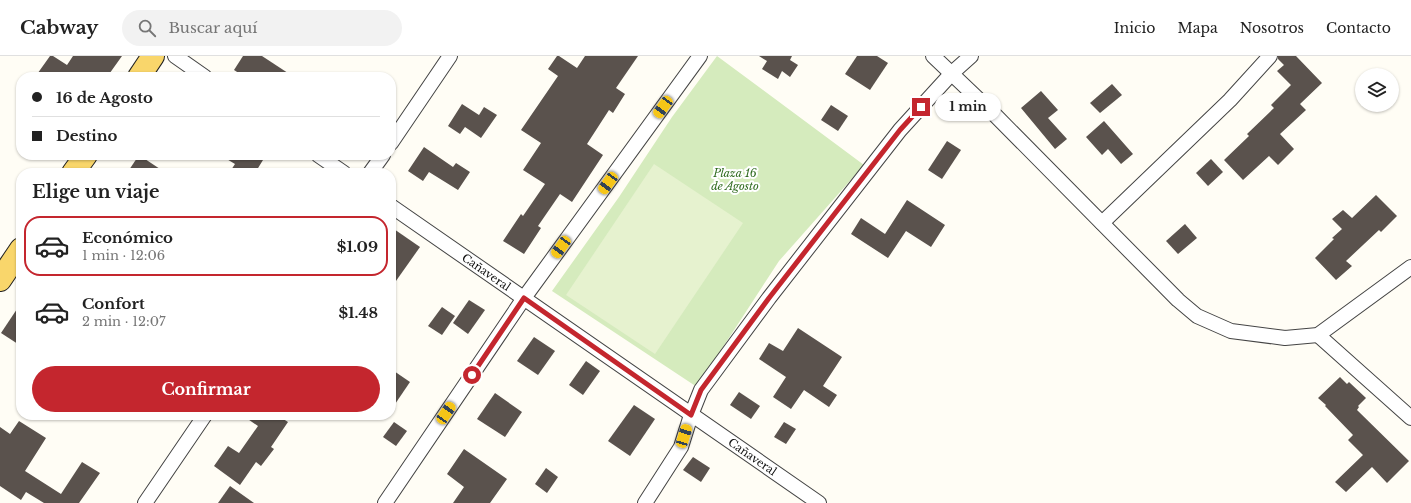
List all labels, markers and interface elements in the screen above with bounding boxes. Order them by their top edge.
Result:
search box [122,10,402,46]
text: Cabway [20,16,98,39]
icon: search [136,17,158,39]
text: Buscar aquí [168,18,257,37]
text: Inicio [1114,19,1155,37]
text: Mapa [1177,19,1218,37]
text: Nosotros [1240,19,1304,37]
text: Contacto [1326,19,1391,37]
map controls [1355,68,1399,112]
button: layers [1355,68,1399,112]
text: 16 de Agosto [56,88,153,107]
callout: 1 min [935,93,1001,121]
car [651,94,675,120]
route end [912,98,930,116]
text: 1 min [949,98,987,115]
text: Destino [56,126,118,145]
park label: Plaza 16 de Agosto [711,166,759,193]
car [596,170,620,196]
text: Elige un viaje [32,181,159,203]
icon: car [34,228,70,264]
text: Económico [82,228,173,247]
car [549,234,573,260]
text: $1.09 [337,237,378,256]
text: 1 min · 12:06 [82,247,165,264]
street label: Cañaveral [459,250,514,294]
icon: car [34,294,70,330]
text: Confort [82,294,145,313]
text: $1.48 [338,303,378,322]
text: 2 min · 12:07 [82,313,166,330]
button: Confirmar [32,366,380,412]
route start [463,366,481,384]
car [434,400,458,426]
car [675,423,693,449]
street label: Cañaveral [725,435,780,479]

